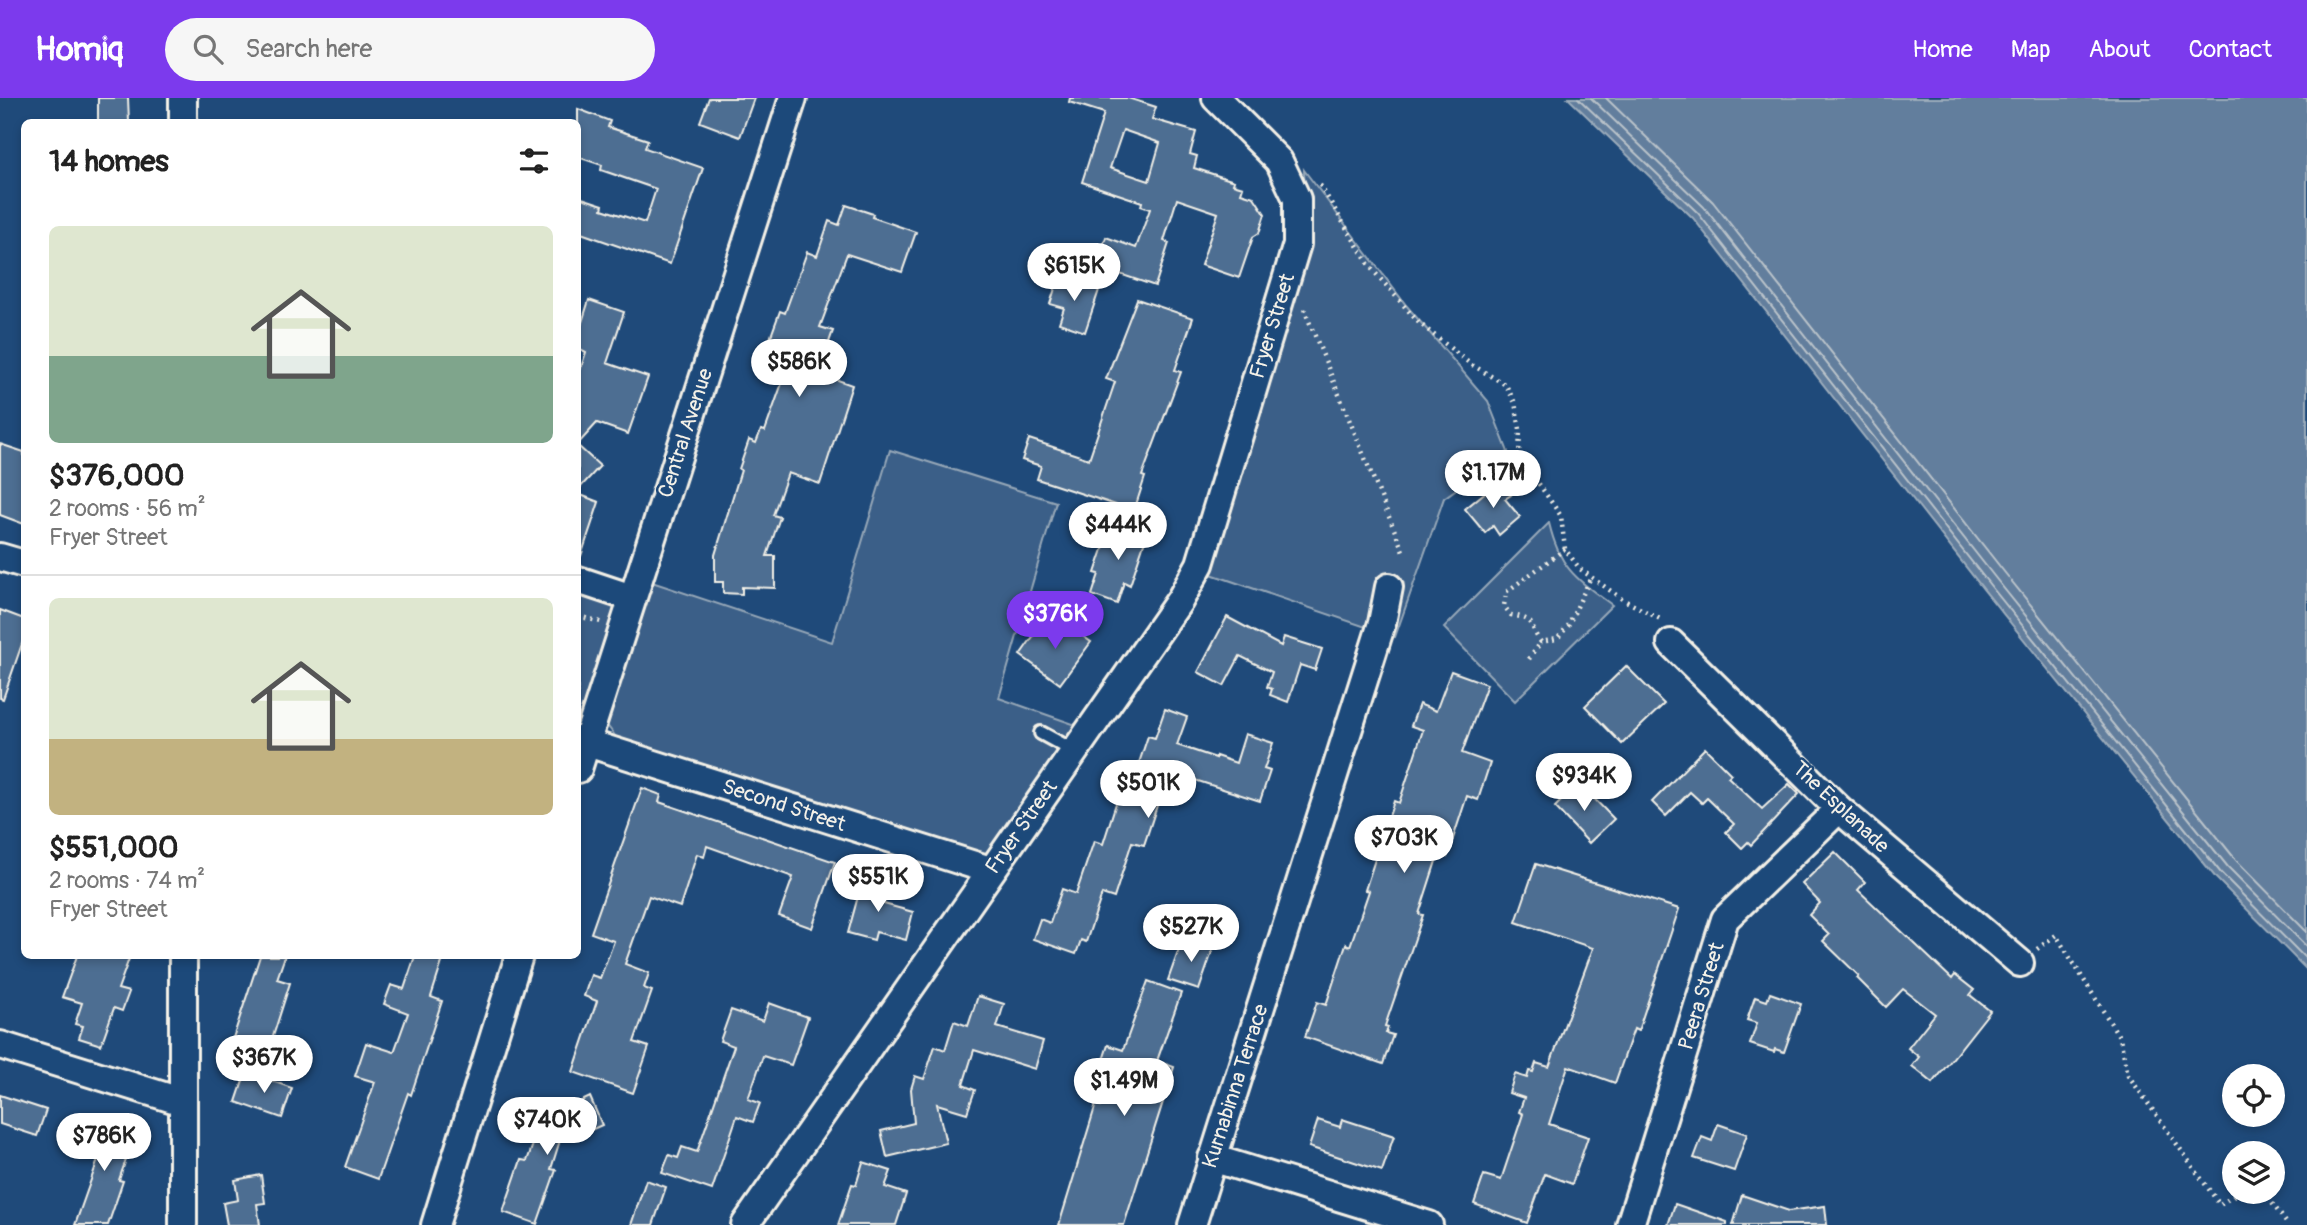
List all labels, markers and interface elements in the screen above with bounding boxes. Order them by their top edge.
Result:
search box [165,18,655,81]
text: Homiq [35,29,123,70]
icon: search [189,30,227,68]
text: Search here [245,33,372,65]
text: Home [1912,35,1973,64]
text: Map [2011,35,2051,64]
text: About [2089,35,2151,64]
text: Contact [2189,35,2272,64]
icon: filters [515,142,553,180]
text: 14 homes [49,143,169,180]
pin: $615K [1025,244,1123,303]
text: $615K [1043,251,1105,280]
street label: Fryer Street [1244,270,1301,382]
icon: home [238,271,364,397]
pin: $586K [750,340,848,399]
text: $586K [767,347,831,376]
street label: Central Avenue [652,364,719,501]
pin: $1.17M [1436,450,1550,510]
text: $376,000 [49,457,184,494]
text: $1.17M [1461,458,1525,487]
text: 2 rooms · 56 m² [49,494,206,523]
pin: $444K [1069,503,1167,562]
text: $444K [1085,510,1151,539]
text: Fryer Street [49,523,168,552]
pin: $376K [1006,592,1104,651]
text: $376K [1023,599,1087,628]
icon: home [238,643,364,769]
pin: $934K [1535,754,1633,813]
street label: The Esplanade [1786,755,1895,860]
pin: $501K [1099,760,1197,820]
text: $934K [1552,761,1616,790]
text: $501K [1116,768,1180,797]
street label: Second Street [719,773,849,838]
street label: Fryer Street [979,775,1064,879]
pin: $703K [1355,816,1453,875]
text: $703K [1370,823,1438,852]
text: $551,000 [49,829,179,866]
pin: $551K [829,854,927,914]
text: $551K [848,862,908,891]
text: 2 rooms · 74 m² [49,866,205,895]
text: Fryer Street [49,895,168,924]
pin: $527K [1142,904,1240,964]
text: $527K [1159,912,1223,941]
street label: Peera Street [1672,939,1731,1053]
street label: Kurnabinna Terrace [1196,1000,1275,1172]
pin: $367K [215,1035,313,1095]
text: $367K [232,1043,296,1072]
pin: $1.49M [1067,1058,1181,1118]
map controls [2222,1064,2285,1204]
button: locate [2222,1064,2285,1127]
text: $1.49M [1090,1066,1158,1095]
pin: $740K [498,1098,596,1157]
text: $740K [513,1105,581,1134]
pin: $786K [55,1114,153,1173]
text: $786K [72,1121,136,1150]
button: layers [2222,1141,2285,1204]

